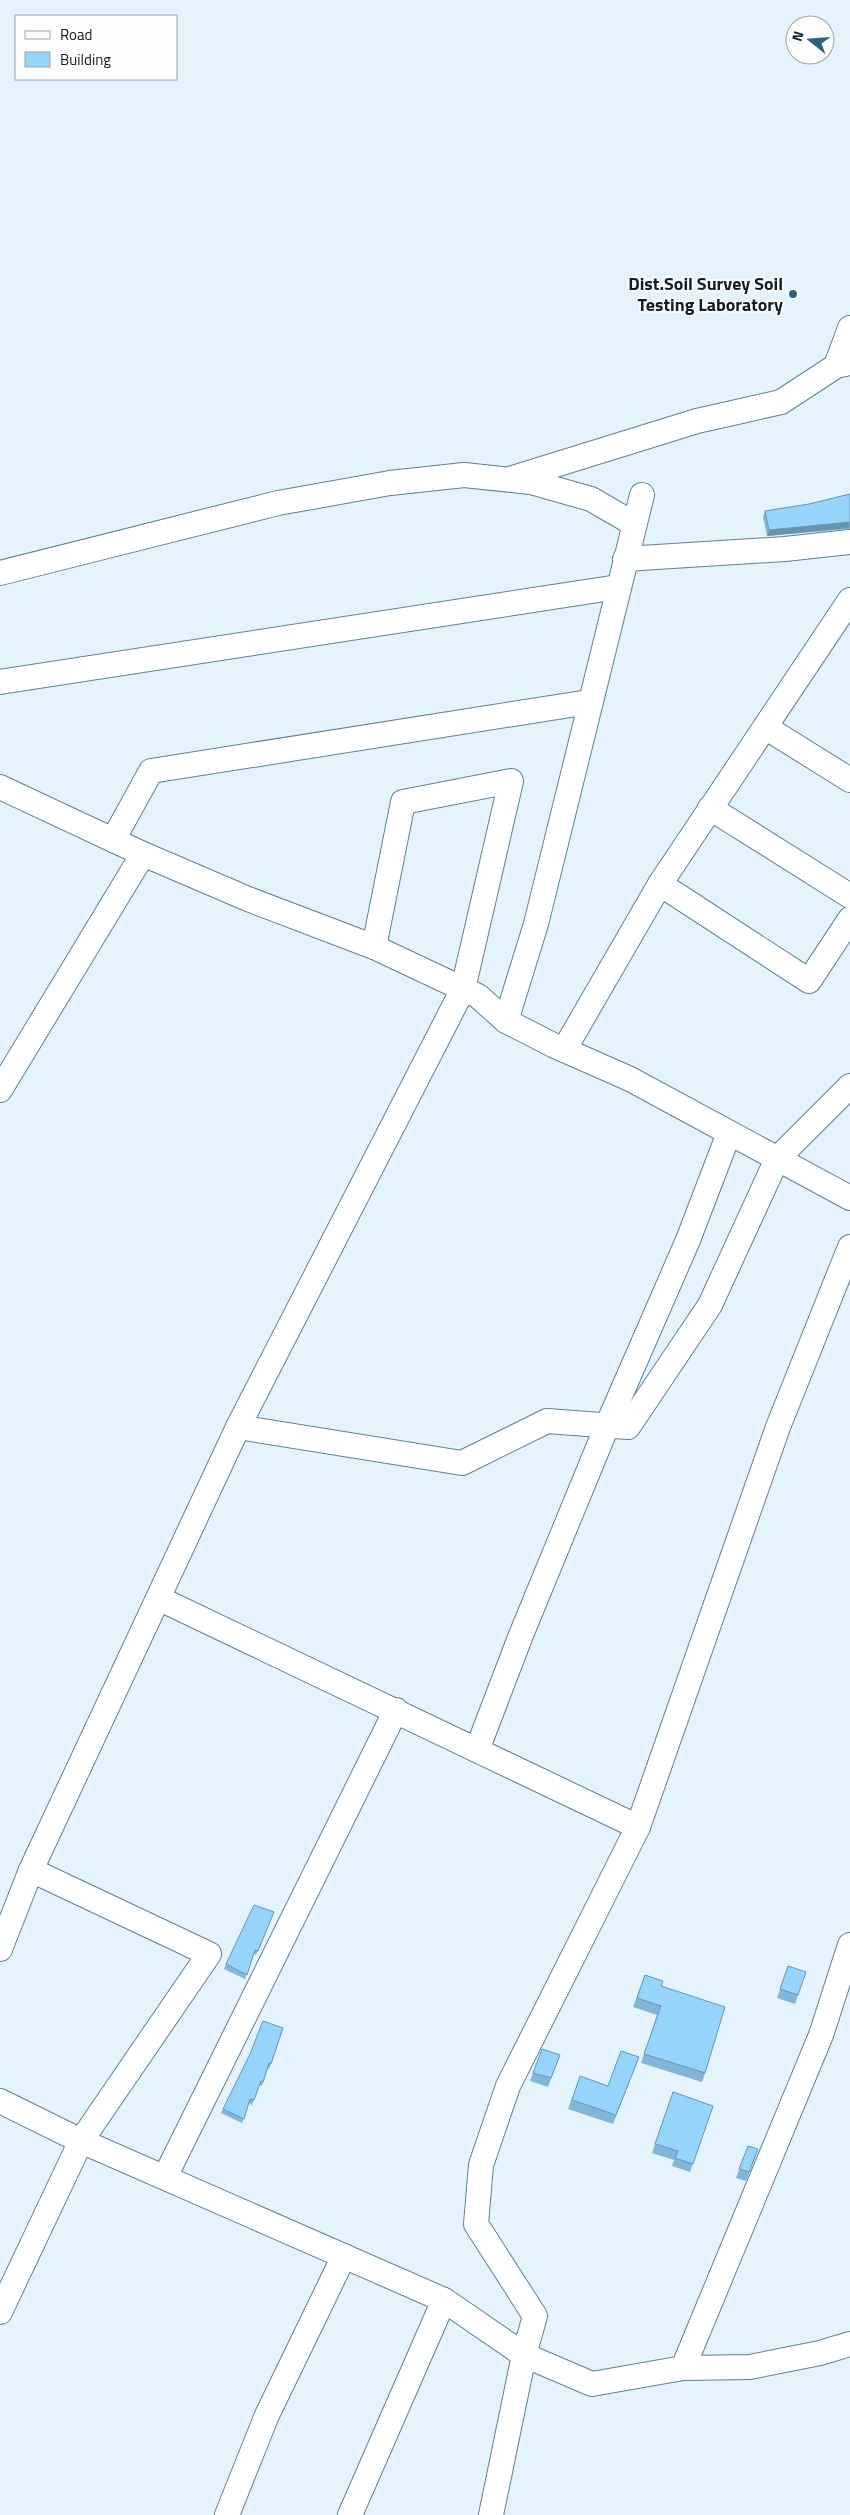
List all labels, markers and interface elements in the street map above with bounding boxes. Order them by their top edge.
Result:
legend [15,15,178,80]
north arrow [785,15,835,65]
text: Road [60,23,92,46]
text: N [786,28,809,44]
text: Building [60,48,111,71]
place label: Dist.Soil Survey Soil Testing Laboratory [628,270,783,318]
marker: Dist.Soil Survey Soil Testing Laboratory [787,288,799,300]

